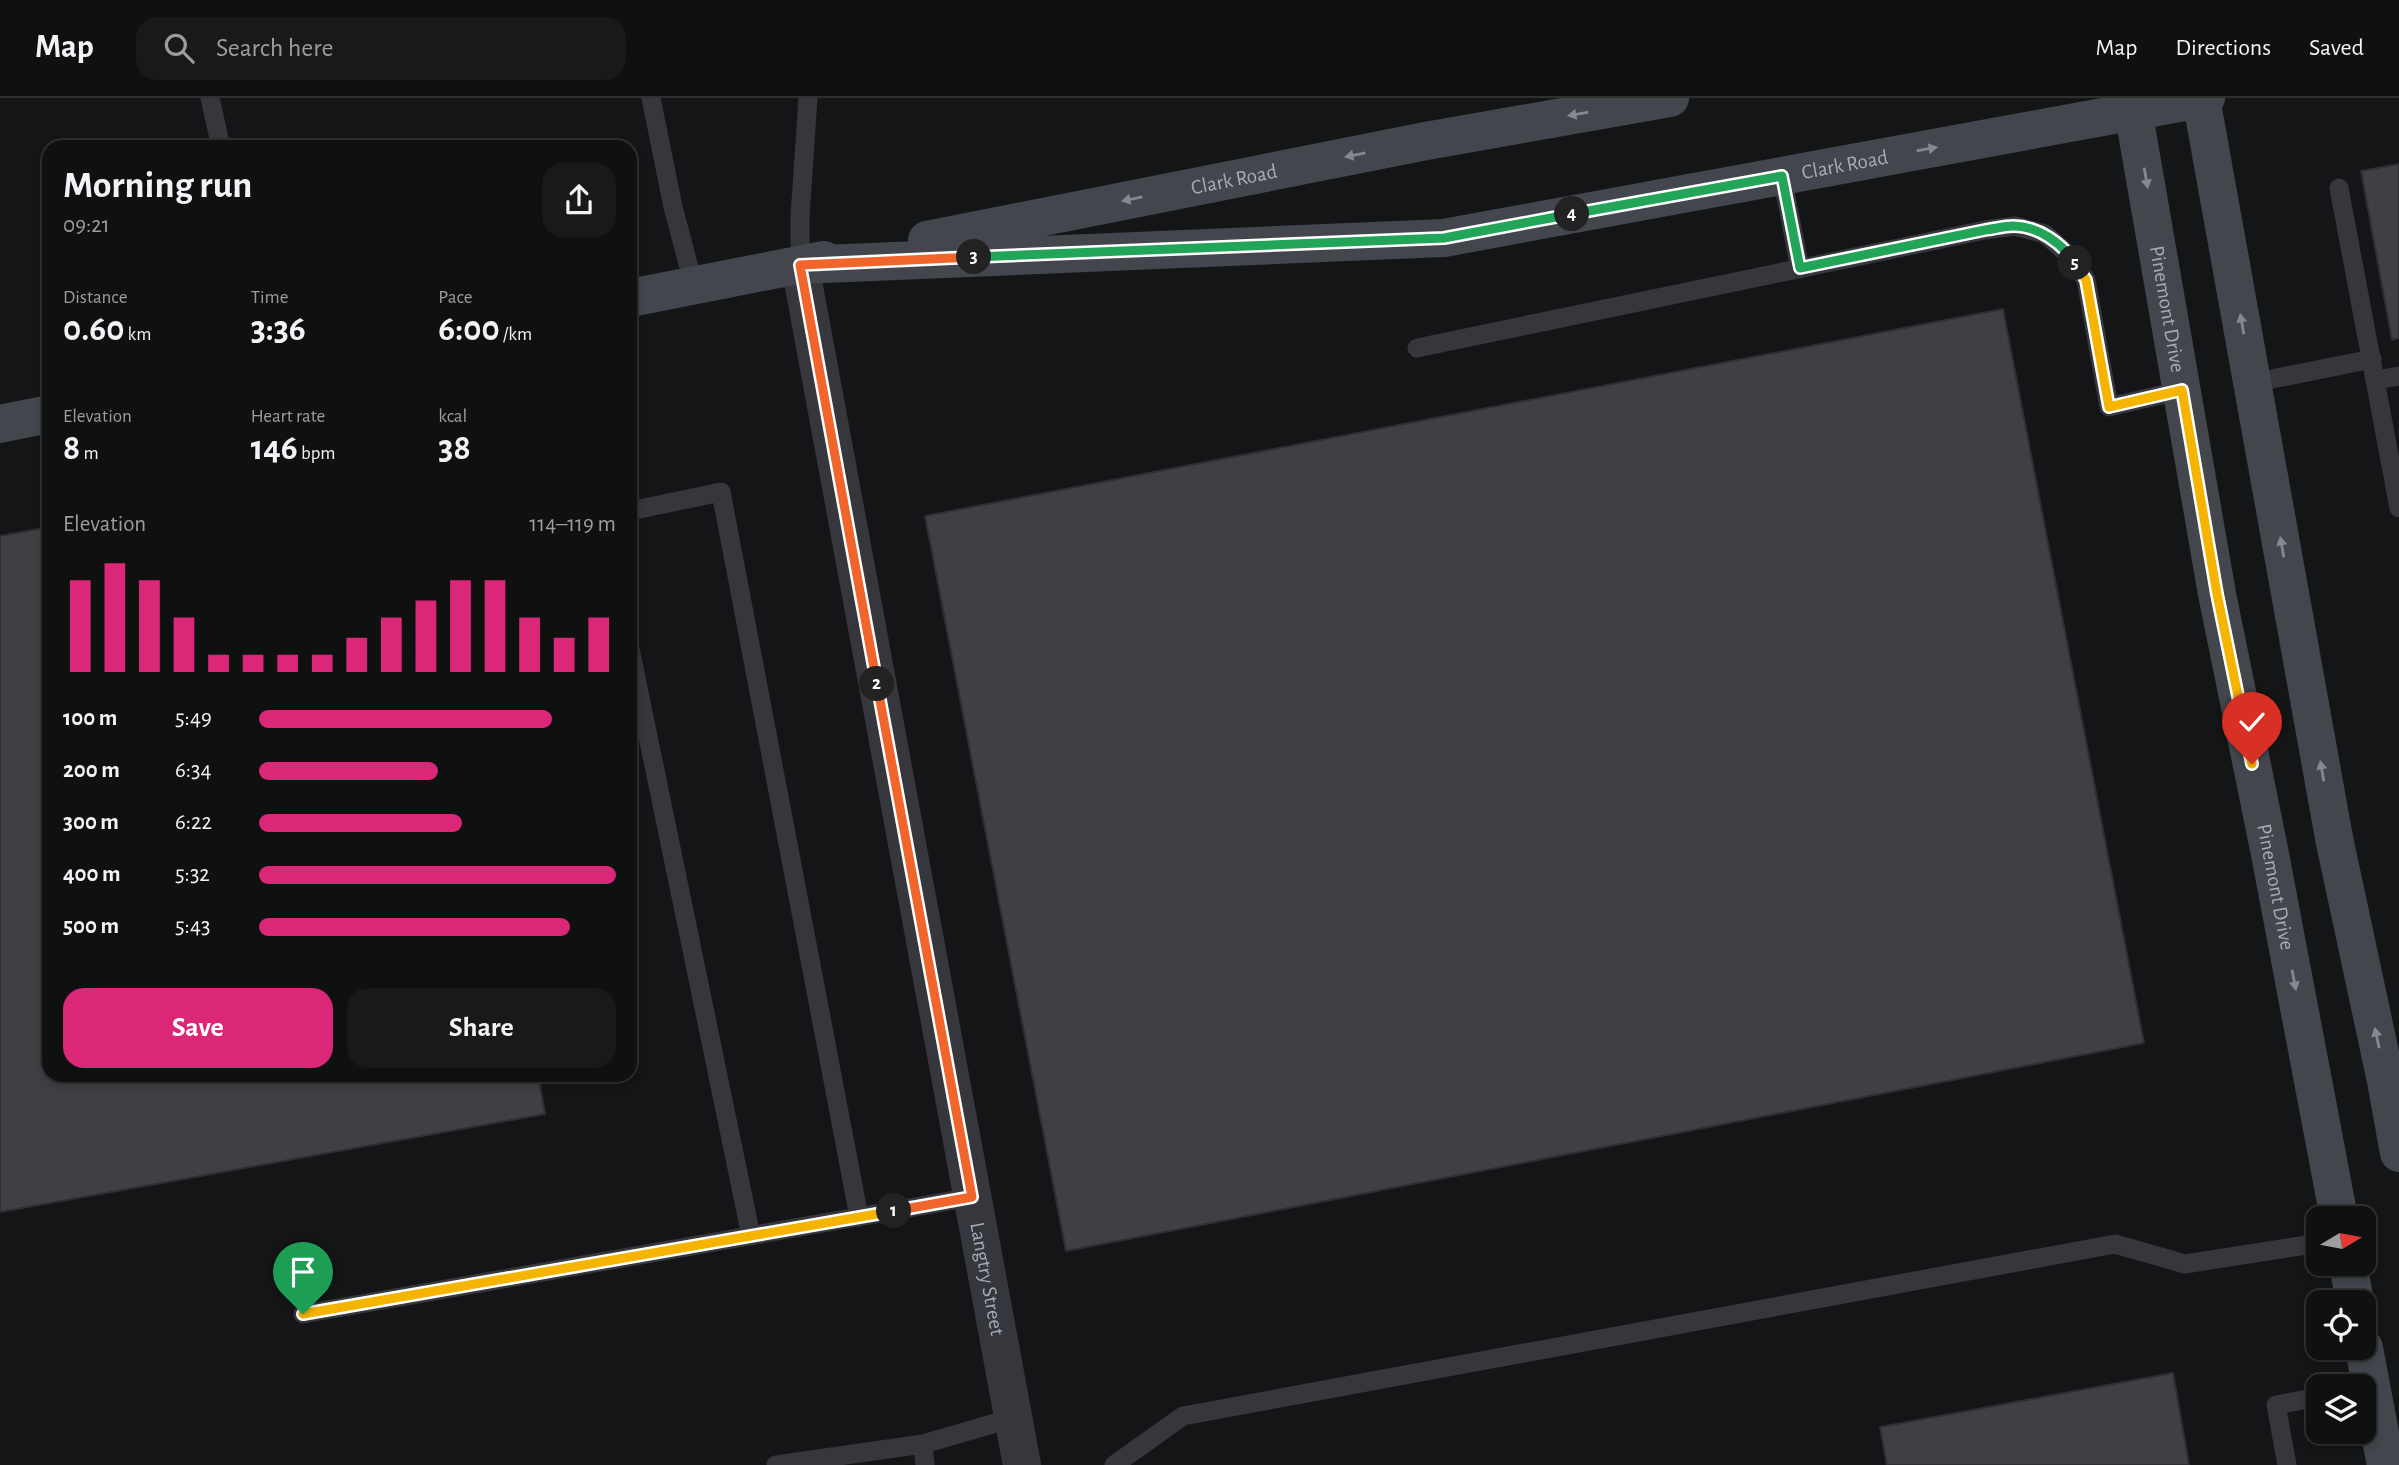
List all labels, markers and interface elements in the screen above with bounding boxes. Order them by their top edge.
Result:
search box [136,17,626,80]
icon: search [160,29,198,67]
text: Map [35,31,94,64]
text: Search here [216,35,334,61]
text: Map [2095,36,2137,60]
text: Directions [2175,36,2271,60]
text: Saved [2309,36,2364,60]
one-way arrow [1567,109,1589,120]
one-way arrow [1916,143,1938,154]
street label: Clark Road [1800,146,1890,183]
one-way arrow [1344,150,1366,161]
street label: Clark Road [1189,160,1279,198]
button: share [542,163,616,237]
text: Morning run [63,167,252,205]
one-way arrow [2141,168,2152,190]
one-way arrow [1121,194,1143,205]
pin: 4 [1554,197,1590,232]
text: 4 [1567,204,1576,223]
text: 09:21 [63,214,110,237]
pin: 3 [956,240,992,274]
street label: Pinemont Drive [2146,244,2189,374]
pin: 5 [2058,246,2092,280]
text: 3 [969,247,978,266]
text: 5 [2070,253,2079,272]
text: Distance [63,288,127,307]
text: Time [251,288,289,307]
text: Pace [438,288,473,307]
text: 0.60 [63,312,124,347]
text: 3:36 [251,312,306,347]
text: 6:00 [438,312,500,347]
one-way arrow [2236,313,2247,335]
text: km [124,325,151,344]
text: /km [500,325,532,344]
text: Elevation [63,407,132,426]
text: Heart rate [251,407,325,426]
text: kcal [438,407,467,426]
text: 8 [63,431,80,466]
text: 146 [251,431,298,466]
text: 38 [438,431,471,466]
text: m [80,444,99,463]
text: bpm [298,444,335,463]
text: Elevation [63,513,146,536]
text: 114–119 m [529,513,616,536]
one-way arrow [2276,536,2287,558]
pin: 2 [860,666,894,702]
text: 2 [872,674,881,693]
pin [2222,692,2282,764]
icon: check [2233,703,2271,741]
text: 100 m [63,707,117,730]
text: 5:49 [175,707,212,730]
text: 200 m [63,759,120,782]
text: 6:34 [175,759,212,782]
one-way arrow [2316,760,2327,782]
text: 300 m [63,811,119,834]
text: 6:22 [175,811,212,834]
street label: Pinemont Drive [2254,822,2298,952]
text: 400 m [63,863,121,886]
text: 5:32 [175,863,210,886]
text: 500 m [63,915,119,938]
text: 5:43 [175,915,210,938]
one-way arrow [2289,969,2300,991]
button: Save [63,988,333,1068]
button: Share [347,988,616,1068]
one-way arrow [2371,1027,2382,1049]
pin: 1 [876,1194,912,1228]
text: 1 [890,1201,897,1220]
north arrow [2306,1206,2376,1276]
map controls [2306,1206,2376,1444]
street label: Langtry Street [967,1220,1008,1338]
pin [273,1242,333,1314]
icon: arrive [284,1253,322,1291]
button: locate [2306,1290,2376,1360]
button: layers [2306,1374,2376,1444]

